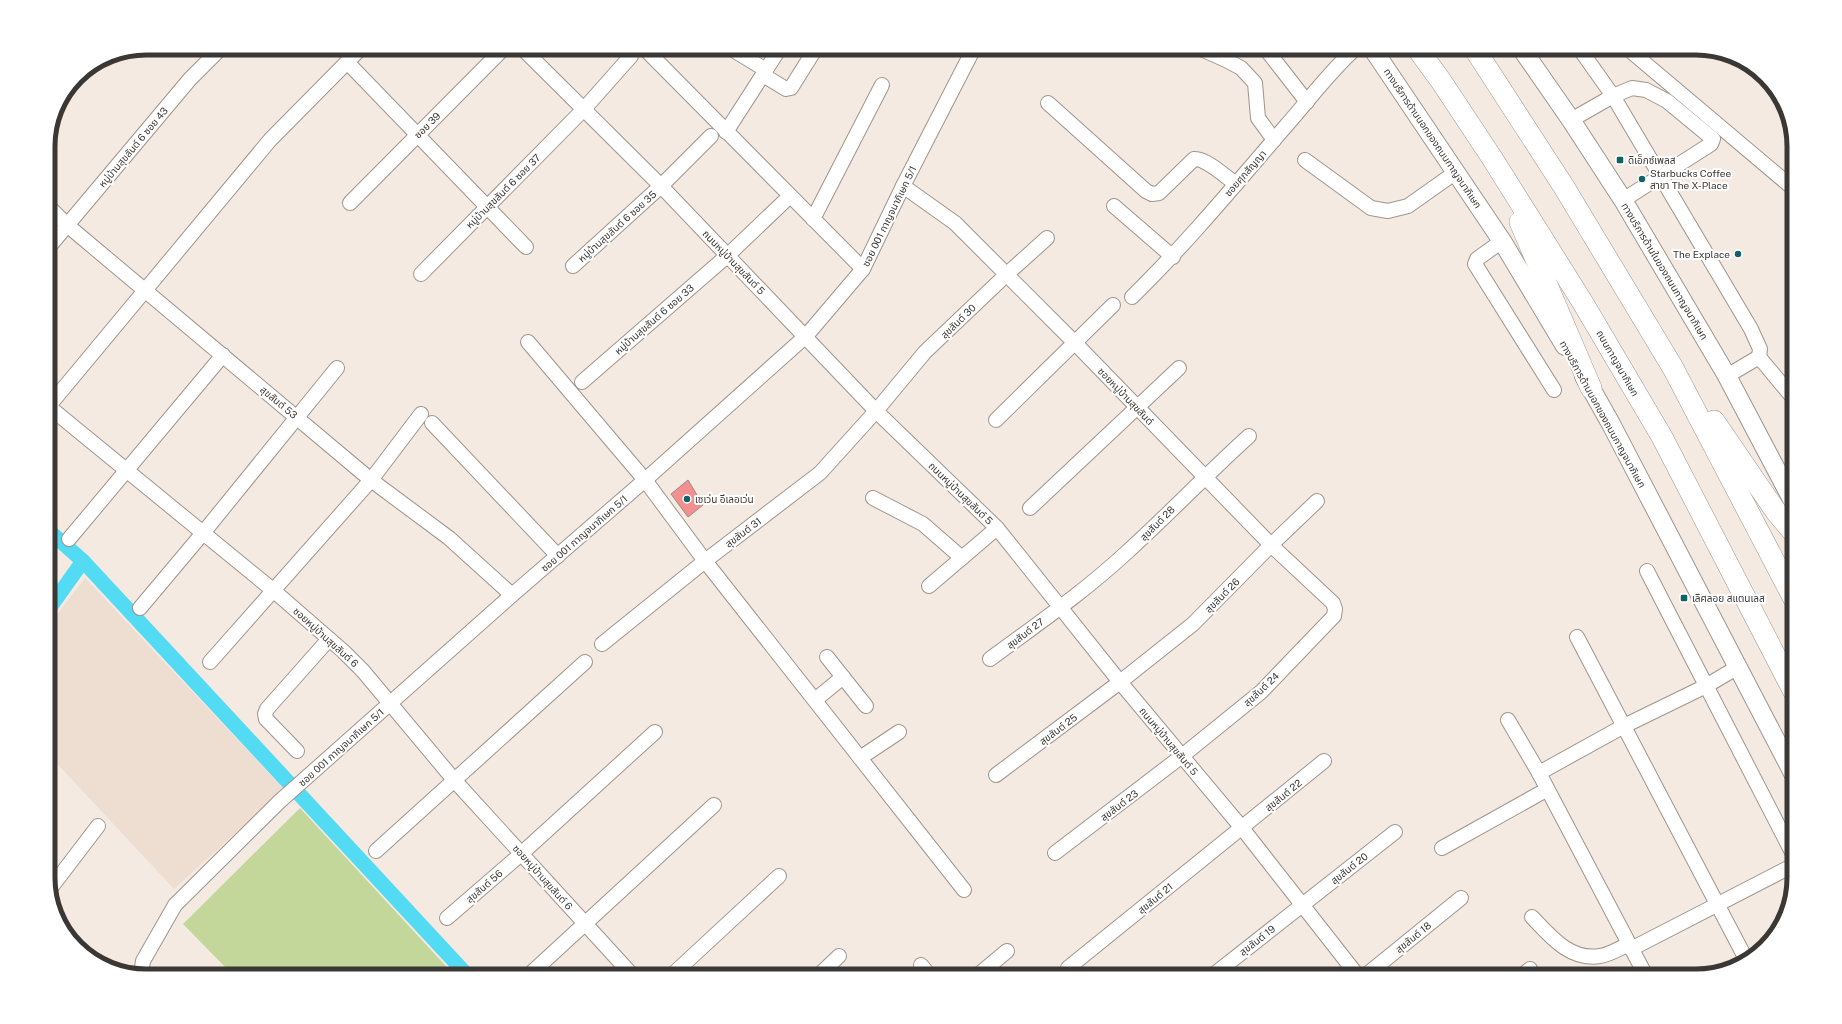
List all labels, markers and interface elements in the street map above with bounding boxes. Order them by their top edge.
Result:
street label: ทางบริการด้านนอกของถนนกาญจนาภิเษก [1382,66,1484,210]
street label: หมู่บ้านสุขสันต์ 6 ซอย 43 [96,104,171,190]
street label: ซอย 39 [411,109,443,141]
street label: ซอยศุภสัญญา [1222,147,1269,199]
street label: หมู่บ้านสุขสันต์ 6 ซอย 37 [463,151,543,231]
place label: ดิเอ็กซ์เพลส [1628,154,1676,166]
marker: ดิเอ็กซ์เพลส [1615,155,1625,165]
street label: ซอย 001 กาญจนาภิเษก 5/1 [859,164,919,268]
place label: Starbucks Coffee สาขา The X-Place [1650,167,1731,191]
marker: Starbucks Coffee สาขา The X-Place [1637,174,1647,184]
street label: หมู่บ้านสุขสันต์ 6 ซอย 35 [575,188,659,265]
street label: ทางบริการด้านในของถนนกาญจนาภิเษก [1619,200,1711,342]
street label: ถนนหมู่บ้านสุขสันต์ 5 [700,227,768,297]
place label: The Explace [1673,248,1730,260]
marker: The Explace [1733,249,1743,259]
street label: หมู่บ้านสุขสันต์ 6 ซอย 33 [612,281,697,357]
street label: สุขสันต์ 30 [938,301,979,341]
street label: ถนนกาญจนาภิเษก [1594,328,1642,398]
street label: ทางบริการด้านนอกของถนนกาญจนาภิเษก [1557,338,1649,490]
street label: ซอยหมู่บ้านสุขสันต์ [1095,365,1156,428]
street label: สุขสันต์ 53 [257,383,300,422]
street label: ถนนหมู่บ้านสุขสันต์ 5 [926,459,996,527]
street label: ซอย 001 กาญจนาภิเษก 5/1 [538,492,630,574]
place label: เซเว่น อีเลอเว่น [695,493,754,505]
marker: เซเว่น อีเลอเว่น [682,494,692,504]
street label: สุขสันต์ 28 [1137,503,1178,544]
street label: สุขสันต์ 31 [723,515,764,550]
street label: สุขสันต์ 26 [1202,575,1243,616]
place label: เลิศลอย สแตนเลส [1692,592,1765,604]
marker: เลิศลอย สแตนเลส [1679,593,1689,603]
street label: ซอยหมู่บ้านสุขสันต์ 6 [290,605,361,670]
street label: สุขสันต์ 27 [1004,615,1047,652]
street label: สุขสันต์ 24 [1241,670,1282,709]
street label: ถนนหมู่บ้านสุขสันต์ 5 [1136,705,1201,778]
street label: ซอย 001 กาญจนาภิเษก 5/1 [296,706,386,788]
street label: สุขสันต์ 25 [1037,711,1080,748]
street label: สุขสันต์ 22 [1262,777,1304,814]
street label: สุขสันต์ 23 [1098,787,1141,824]
street label: ซอยหมู่บ้านสุขสันต์ 6 [510,842,575,913]
street label: สุขสันต์ 20 [1328,850,1371,887]
street label: สุขสันต์ 56 [463,867,505,906]
street label: สุขสันต์ 21 [1135,880,1176,917]
street label: สุขสันต์ 18 [1393,919,1434,956]
street label: สุขสันต์ 19 [1237,922,1278,958]

